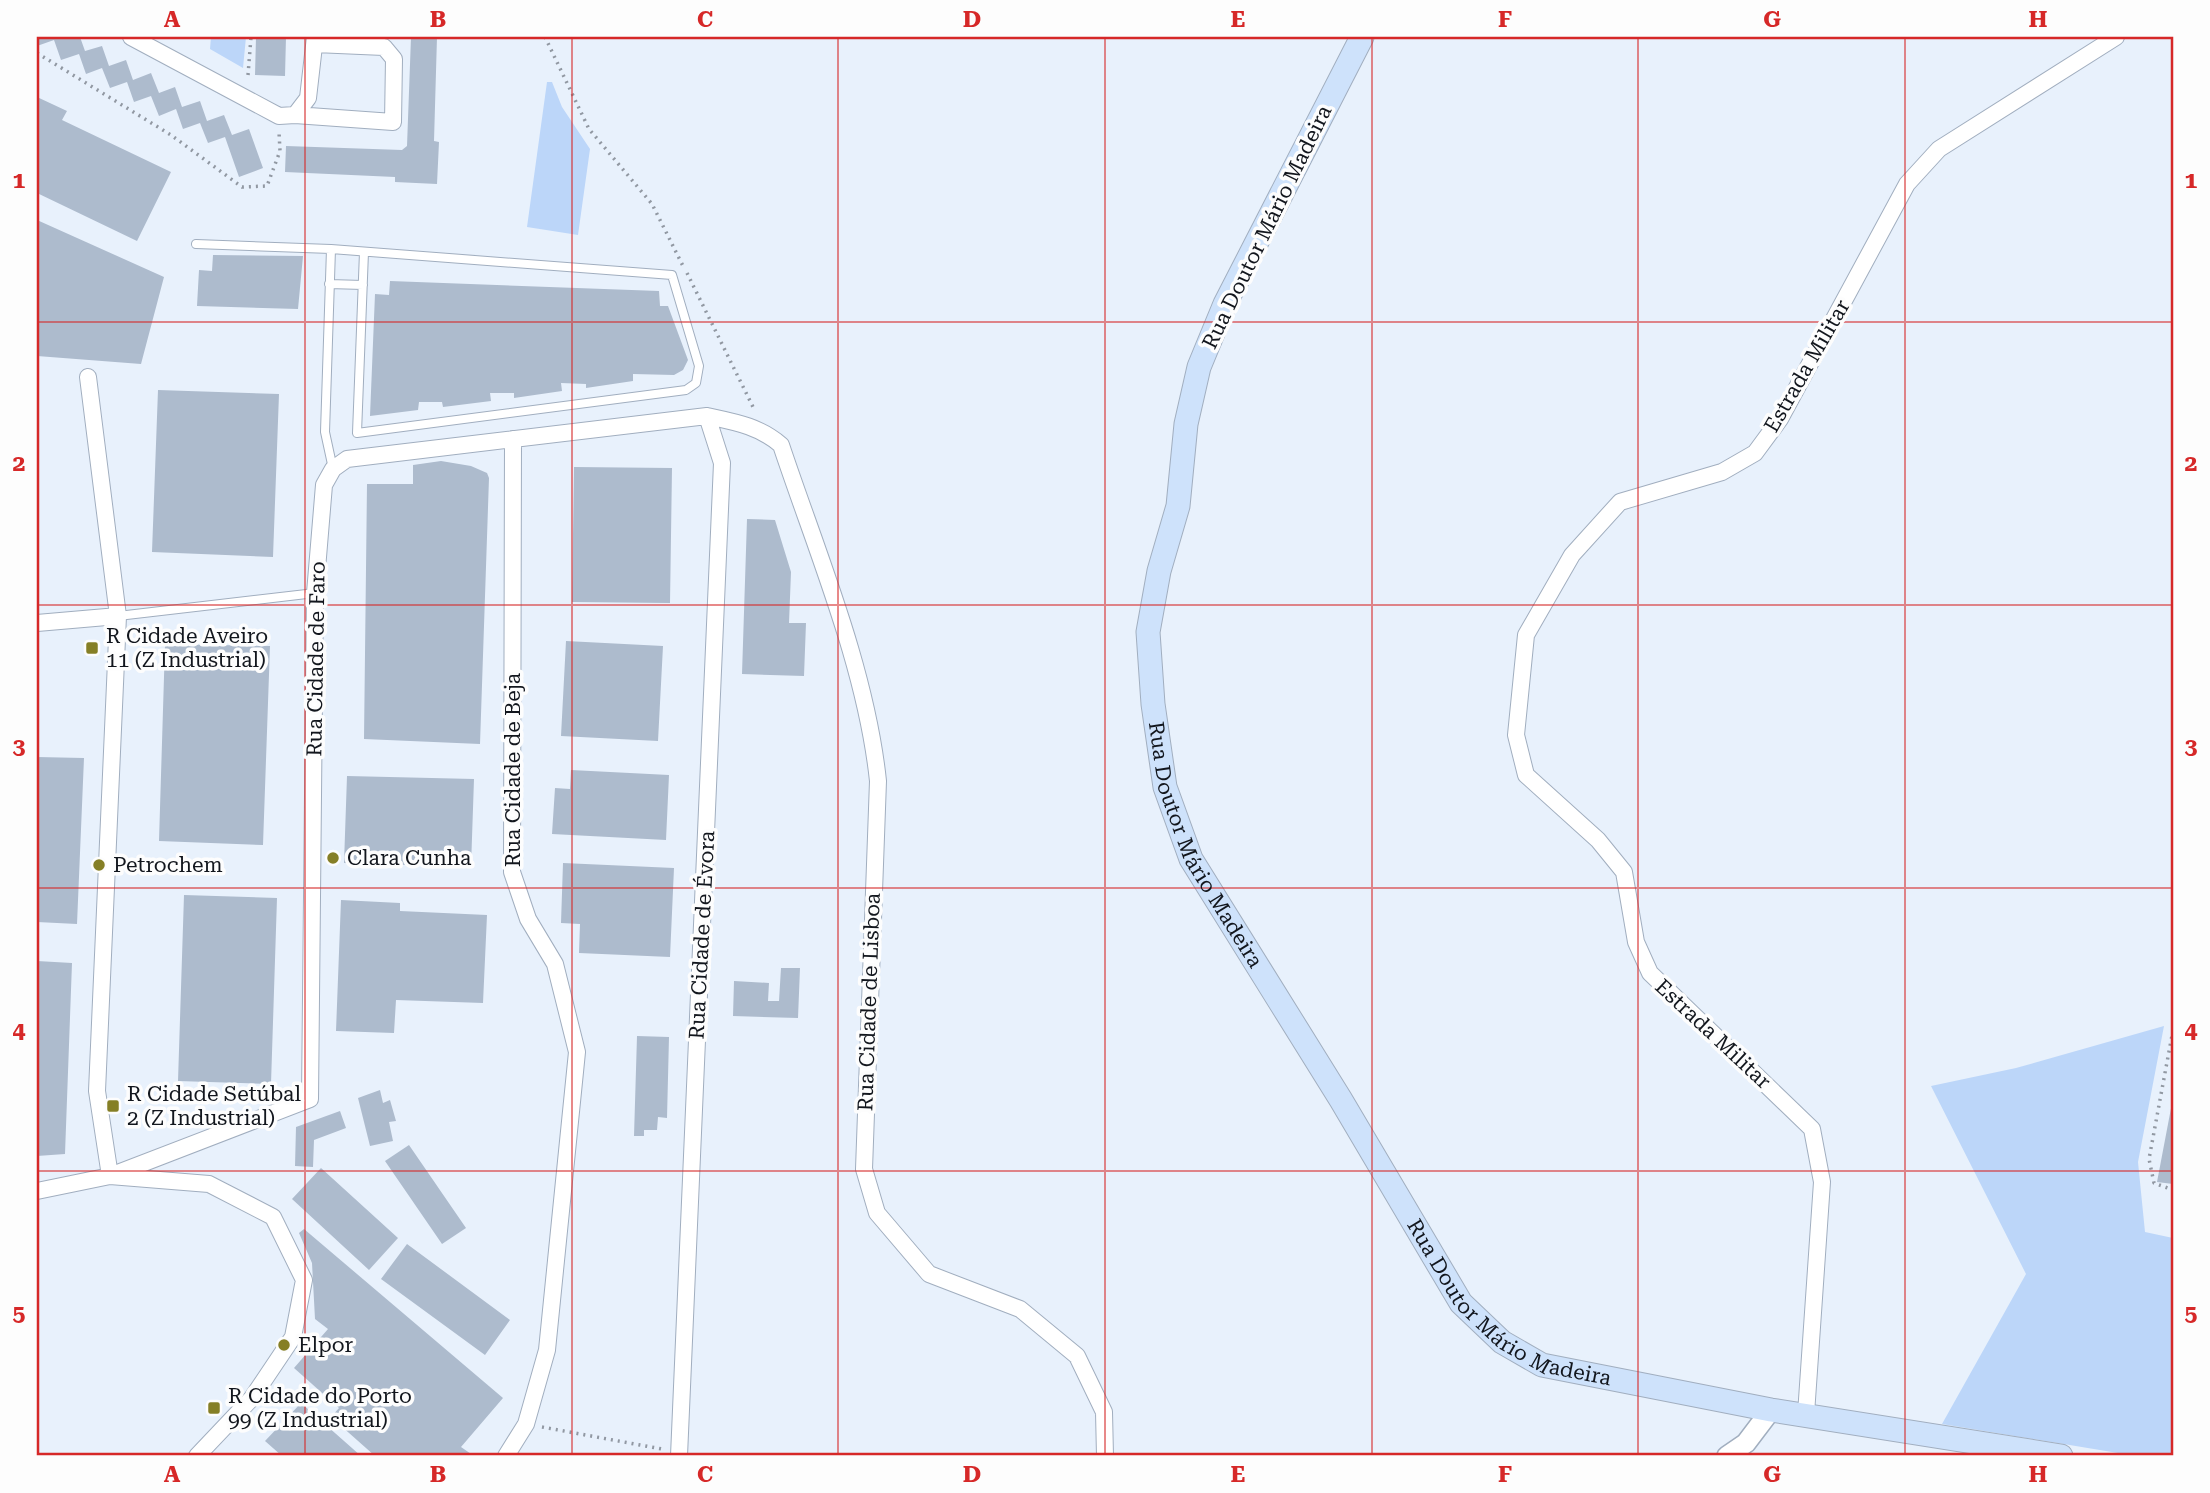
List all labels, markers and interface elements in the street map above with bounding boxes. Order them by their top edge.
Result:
text: A [164,6,181,33]
text: B [430,6,446,33]
text: C [697,6,713,33]
text: D [963,6,981,33]
text: E [1231,6,1245,33]
text: F [1498,6,1512,33]
text: G [1763,6,1781,33]
text: H [2029,6,2048,33]
street label: Rua Doutor Mário Madeira [1197,101,1337,353]
text: 1 [13,167,26,194]
text: 1 [2185,167,2198,194]
street label: Estrada Militar [1759,295,1855,436]
text: 2 [13,450,25,477]
text: 2 [2185,450,2197,477]
street label: Rua Cidade de Faro [302,561,330,757]
place label: R Cidade Aveiro 11 (Z Industrial) [106,624,268,672]
marker: R Cidade Aveiro 11 (Z Industrial) [84,640,100,656]
street label: Rua Cidade de Beja [501,672,525,867]
street label: Rua Doutor Mário Madeira [1144,720,1268,973]
text: 3 [13,733,26,760]
text: 3 [2185,733,2198,760]
street label: Rua Cidade de Évora [684,829,719,1040]
place label: Clara Cunha [347,846,472,870]
marker: Clara Cunha [325,850,341,866]
place label: Petrochem [113,853,223,877]
marker: Petrochem [91,857,107,873]
street label: Rua Cidade de Lisboa [853,892,885,1112]
street label: Estrada Militar [1650,974,1776,1094]
text: 4 [13,1017,26,1044]
text: 4 [2185,1017,2198,1044]
place label: R Cidade Setúbal 2 (Z Industrial) [127,1082,301,1130]
marker: R Cidade Setúbal 2 (Z Industrial) [105,1098,121,1114]
street label: Rua Doutor Mário Madeira [1402,1215,1614,1390]
text: 5 [13,1300,26,1327]
text: 5 [2185,1300,2198,1327]
place label: Elpor [298,1333,354,1357]
marker: Elpor [276,1337,292,1353]
place label: R Cidade do Porto 99 (Z Industrial) [228,1384,412,1432]
marker: R Cidade do Porto 99 (Z Industrial) [206,1400,222,1416]
text: A [164,1461,181,1488]
text: B [430,1461,446,1488]
text: C [697,1461,713,1488]
text: D [963,1461,981,1488]
text: E [1231,1461,1245,1488]
text: F [1498,1461,1512,1488]
text: G [1763,1461,1781,1488]
text: H [2029,1461,2048,1488]

